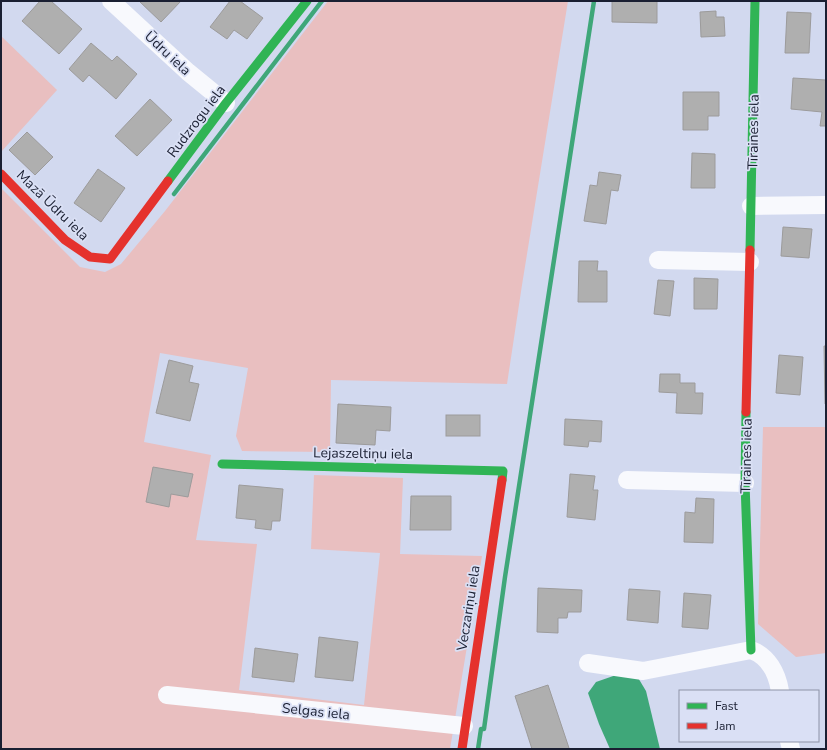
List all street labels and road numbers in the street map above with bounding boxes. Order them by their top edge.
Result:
street label: Ūdru iela [140,27,195,80]
street label: Rudzrogu iela [163,81,230,162]
street label: Tīraines iela [743,94,764,170]
street label: Mazā Ūdru iela [12,166,93,245]
street label: Tīraines iela [736,418,757,494]
street label: Lejaszeltiņu iela [313,443,413,464]
street label: Veczariņu iela [452,564,485,653]
street label: Selgas iela [281,698,351,725]

